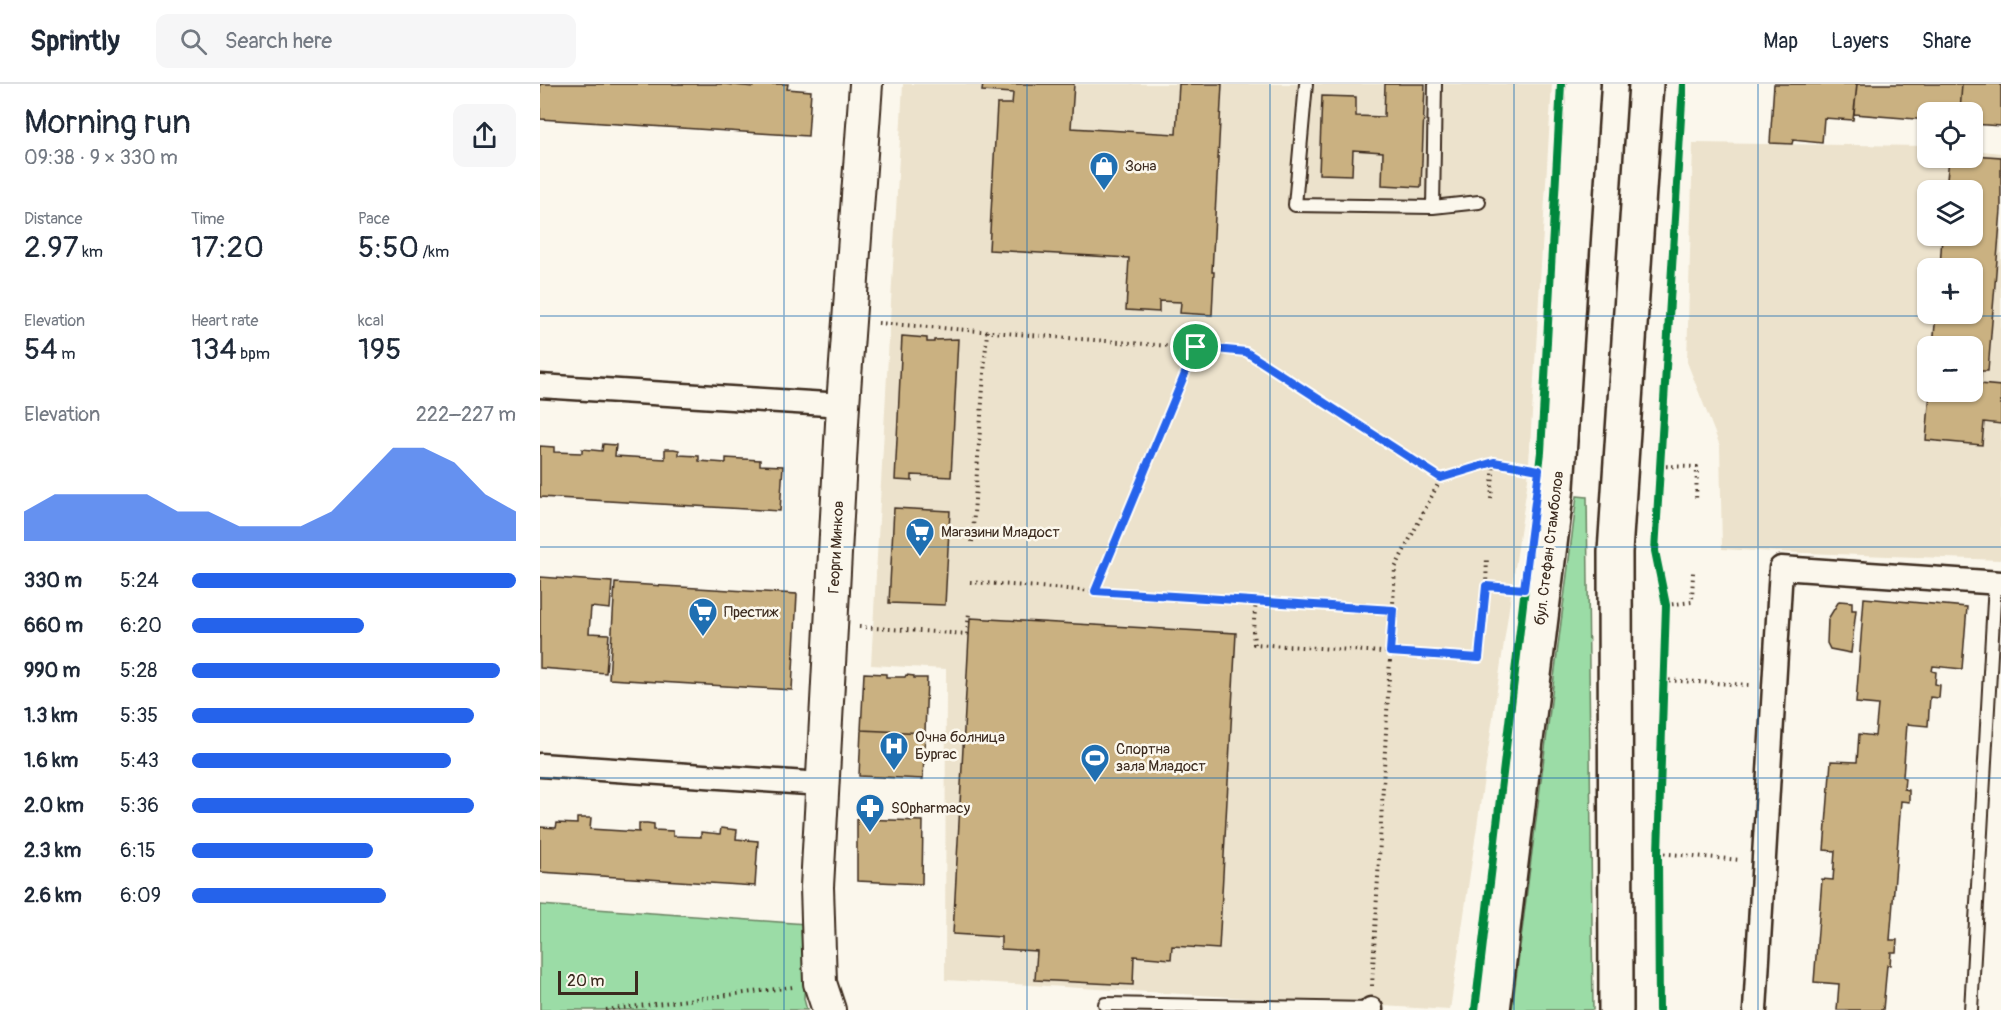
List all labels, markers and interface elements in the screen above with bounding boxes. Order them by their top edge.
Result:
search box [156,14,576,68]
text: Sprintly [30,24,120,59]
icon: search [177,25,210,58]
text: Search here [225,27,332,55]
text: Map [1763,28,1798,55]
text: Layers [1831,28,1889,55]
text: Share [1922,28,1971,55]
text: Morning run [24,102,191,143]
map controls [1917,102,1983,402]
button: locate [1917,102,1983,168]
button: share [453,104,516,167]
text: 09:38 · 9 × 330 m [24,145,178,170]
shop icon: Зона [1088,150,1120,192]
place label: Зона [1125,157,1157,176]
button: layers [1917,180,1983,246]
text: Distance [24,209,83,229]
text: Time [191,209,224,229]
text: Pace [358,209,390,229]
text: 2.97 [24,229,79,266]
text: 17:20 [191,229,264,266]
text: 5:50 [358,229,419,266]
text: km [79,242,103,262]
text: /km [419,242,449,262]
button: + [1917,258,1983,324]
text: Elevation [24,311,85,331]
text: Heart rate [191,311,258,331]
text: kcal [358,311,384,331]
pin [1170,321,1221,372]
icon: arrive [1179,330,1212,363]
text: 54 [24,331,58,368]
text: 134 [191,331,237,368]
text: 195 [358,331,401,368]
button: − [1917,336,1983,402]
text: m [58,344,75,364]
text: bpm [237,344,270,364]
text: Elevation [24,402,100,427]
text: 222–227 m [416,402,516,427]
street label: бул. Стефан Стамболов [1531,470,1568,626]
street label: Георги Минков [825,500,848,594]
supermarket icon: Магазини Mладост [904,516,936,558]
place label: Магазини Mладост [941,523,1060,542]
text: 330 m [24,568,82,593]
text: 5:24 [120,568,159,593]
supermarket icon: Престиж [687,596,719,638]
place label: Престиж [724,603,779,622]
text: 660 m [24,613,83,638]
text: 6:20 [120,613,162,638]
text: 990 m [24,658,80,683]
text: 5:28 [120,658,157,683]
text: 1.3 km [24,703,78,728]
text: 5:35 [120,703,158,728]
place label: Oчна болница Бургас [915,728,1005,764]
hospital icon: Oчна болница Бургас [878,730,910,772]
place label: Спортна зала Младост [1116,740,1206,776]
sports icon: Спортна зала Младост [1079,742,1111,784]
text: 1.6 km [24,748,78,773]
text: 5:43 [120,748,159,773]
pharmacy icon: SOpharmacy [854,792,886,834]
text: 2.0 km [24,793,84,818]
text: 5:36 [120,793,159,818]
place label: SOpharmacy [891,799,971,818]
text: 2.3 km [24,838,81,863]
text: 6:15 [120,838,156,863]
text: 2.6 km [24,883,82,908]
text: 6:09 [120,883,161,908]
scale bar [558,968,638,996]
text: 20 m [567,971,605,991]

